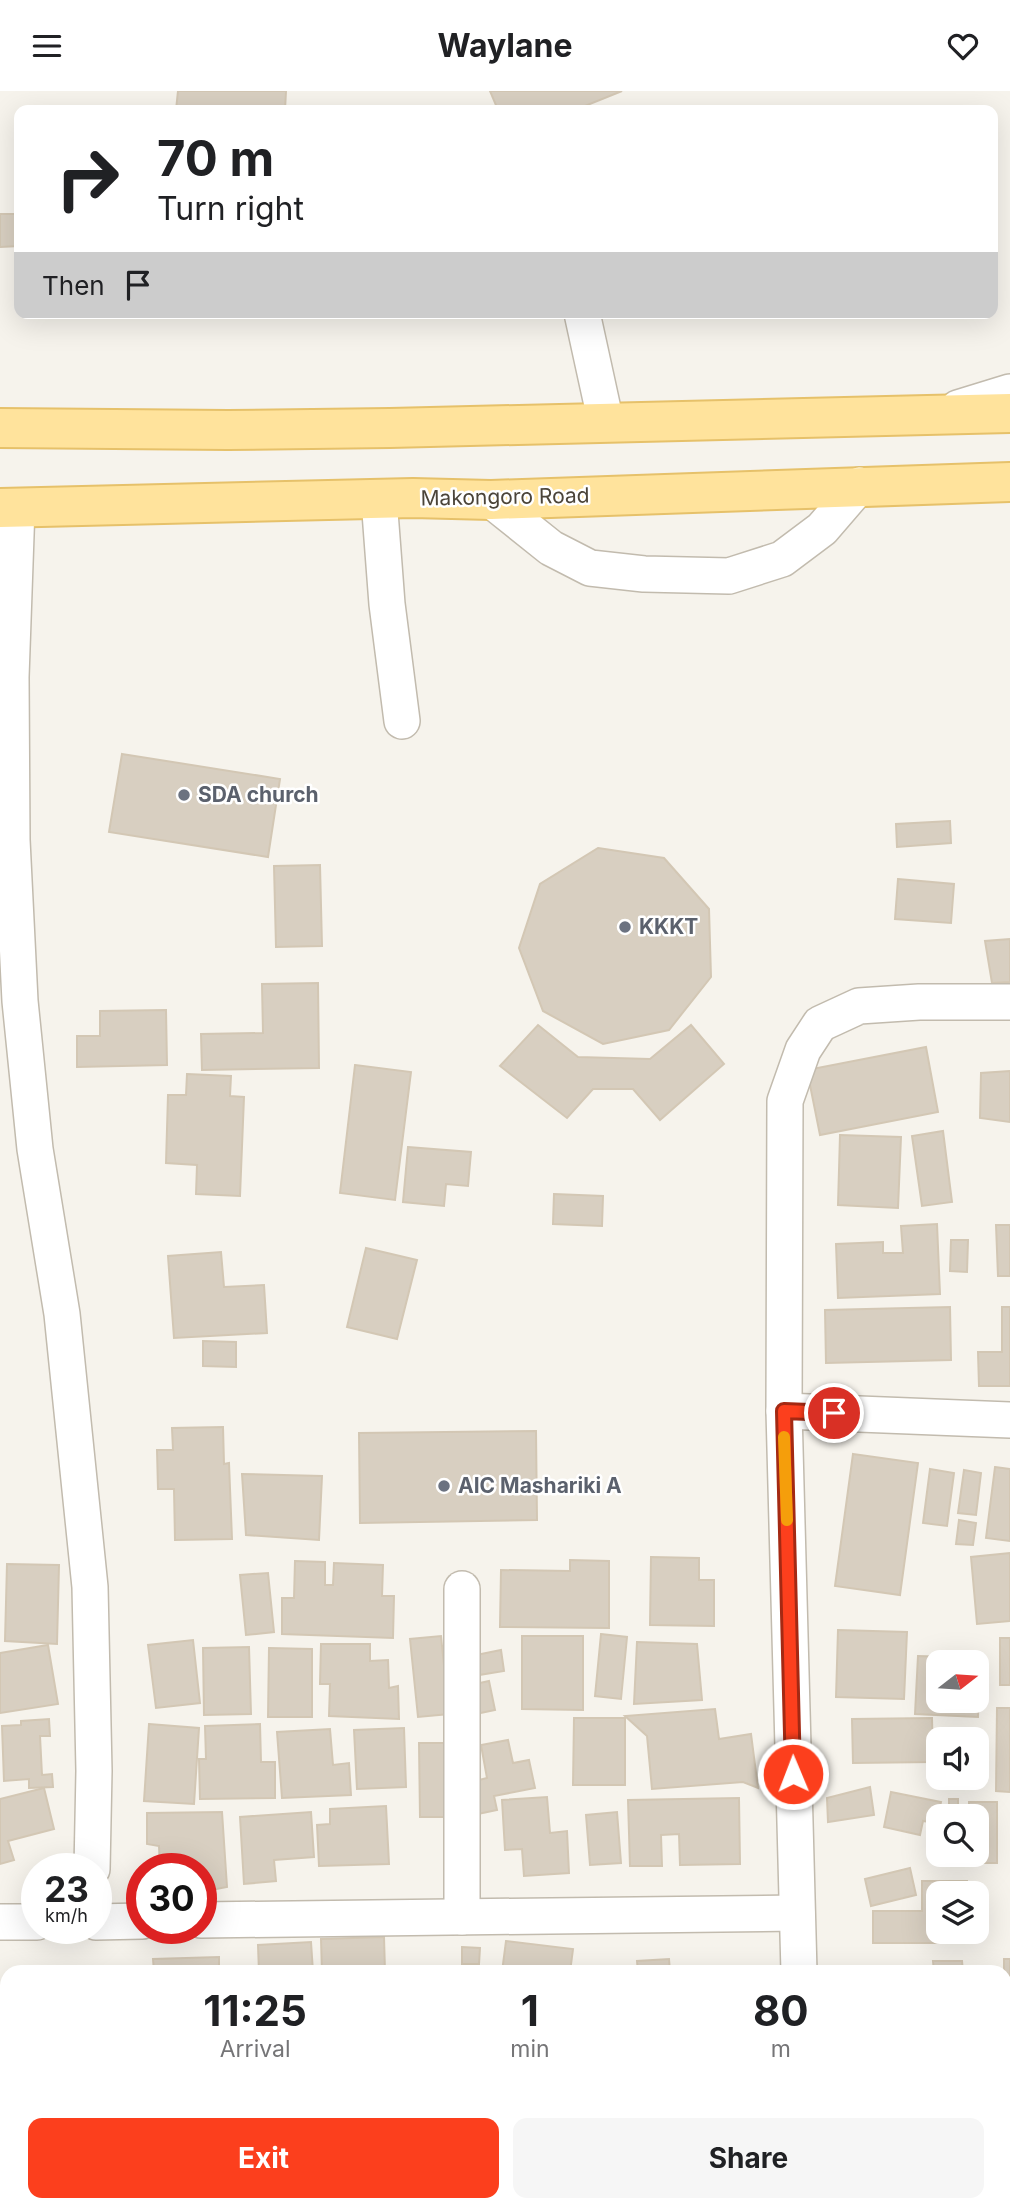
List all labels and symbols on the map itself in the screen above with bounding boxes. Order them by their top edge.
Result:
street label: Makongoro Road [420,483,590,510]
place label: SDA church [198,782,319,807]
marker: SDA church [176,787,192,803]
place label: KKKT [639,914,698,939]
marker: KKKT [617,919,633,935]
pin [804,1383,864,1443]
place label: AIC Mashariki A [458,1473,622,1498]
marker: AIC Mashariki A [436,1478,452,1494]
north arrow [926,1650,989,1713]
position arrow [756,1737,830,1811]
speed limit sign: 30 [126,1853,217,1944]

